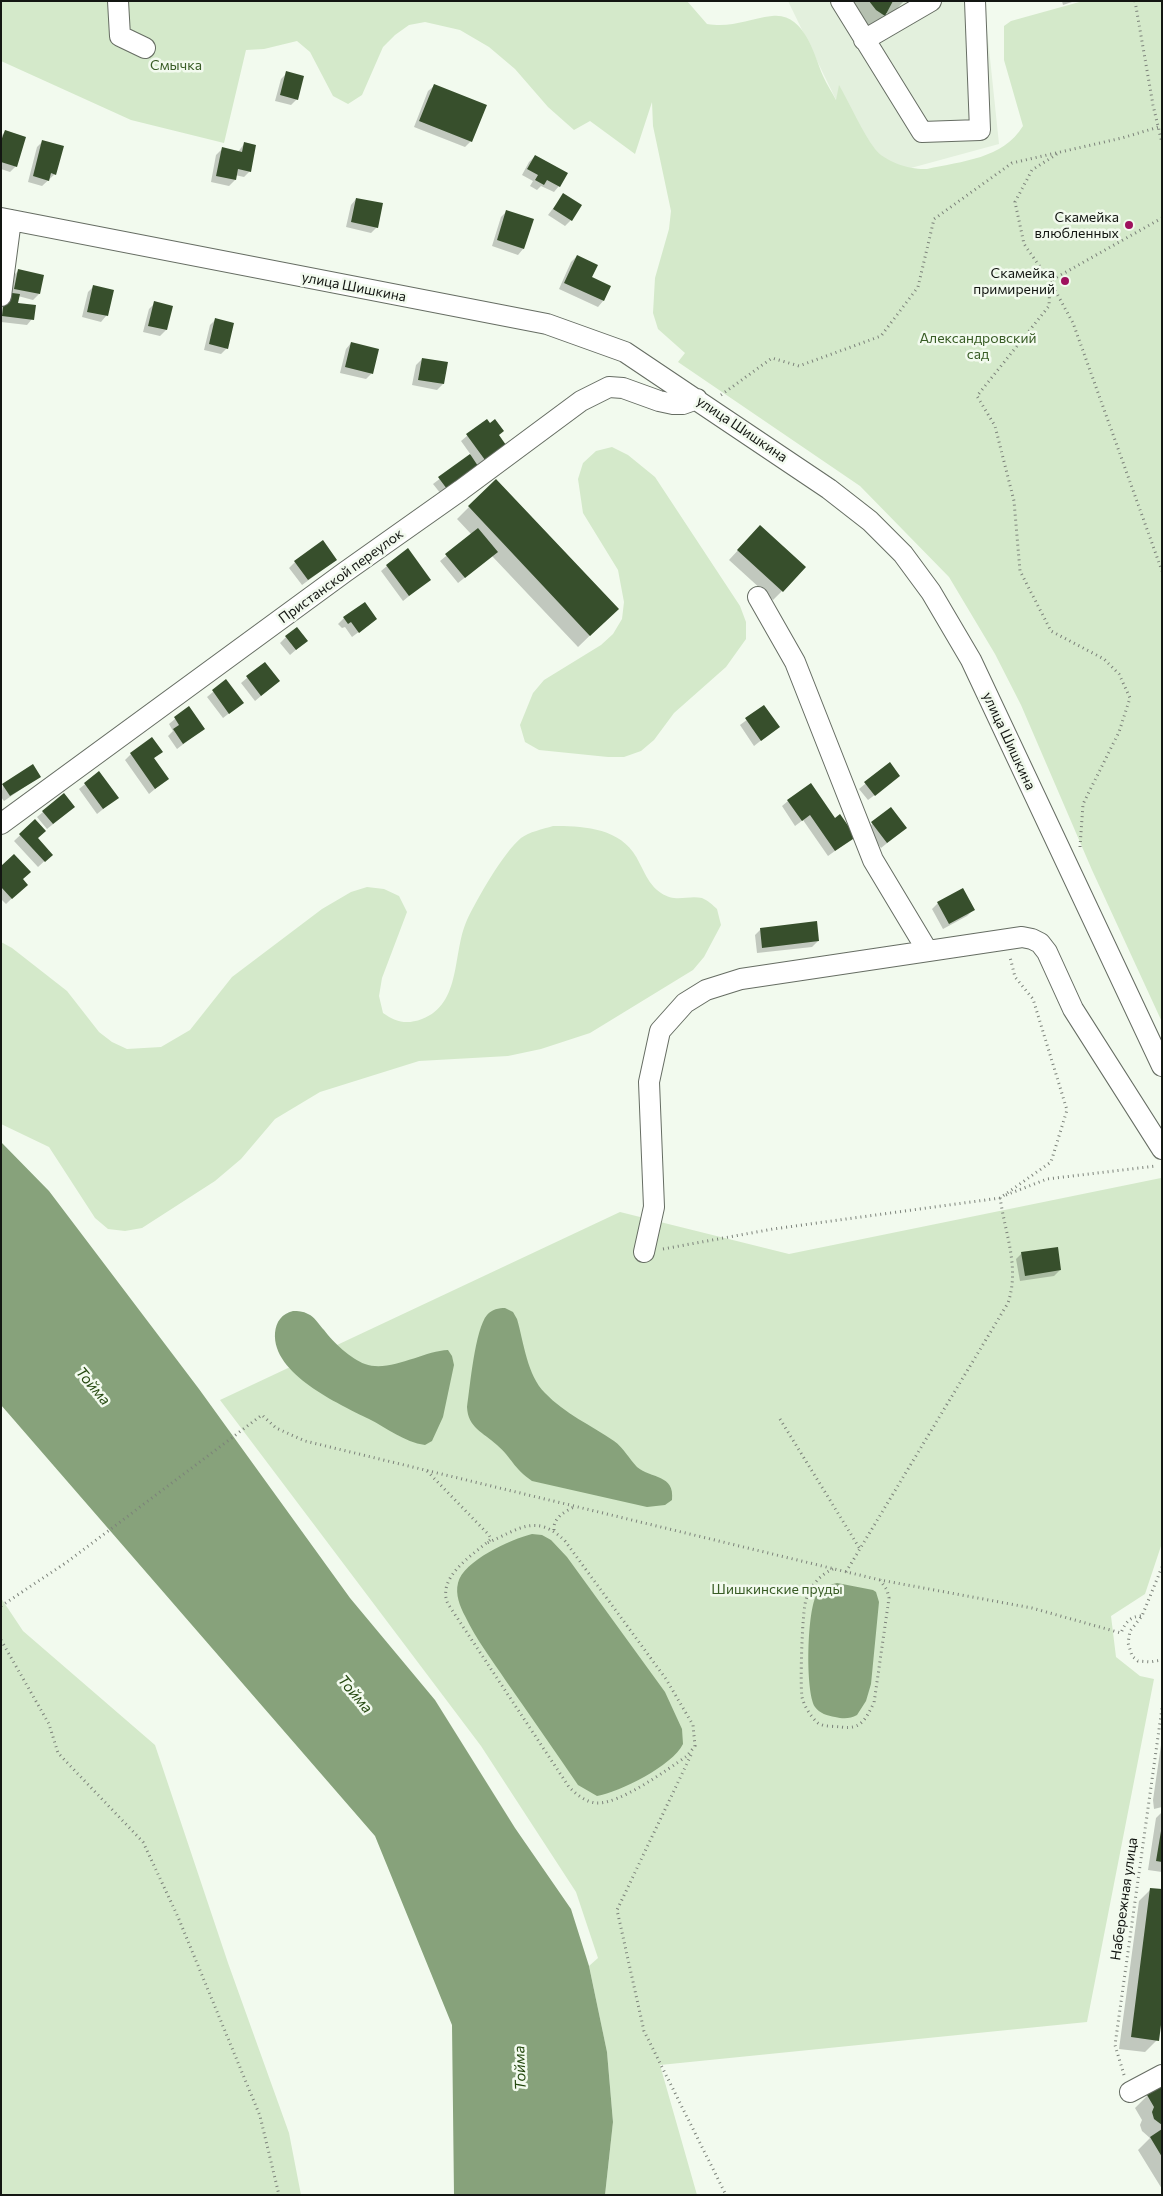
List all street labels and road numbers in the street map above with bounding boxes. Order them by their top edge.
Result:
street label: улица Шишкина [300,269,408,305]
street label: улица Шишкина [693,392,791,466]
street label: Пристанской переулок [275,525,407,627]
street label: улица Шишкина [979,689,1039,793]
street label: Набережная улица [1107,1837,1141,1961]

